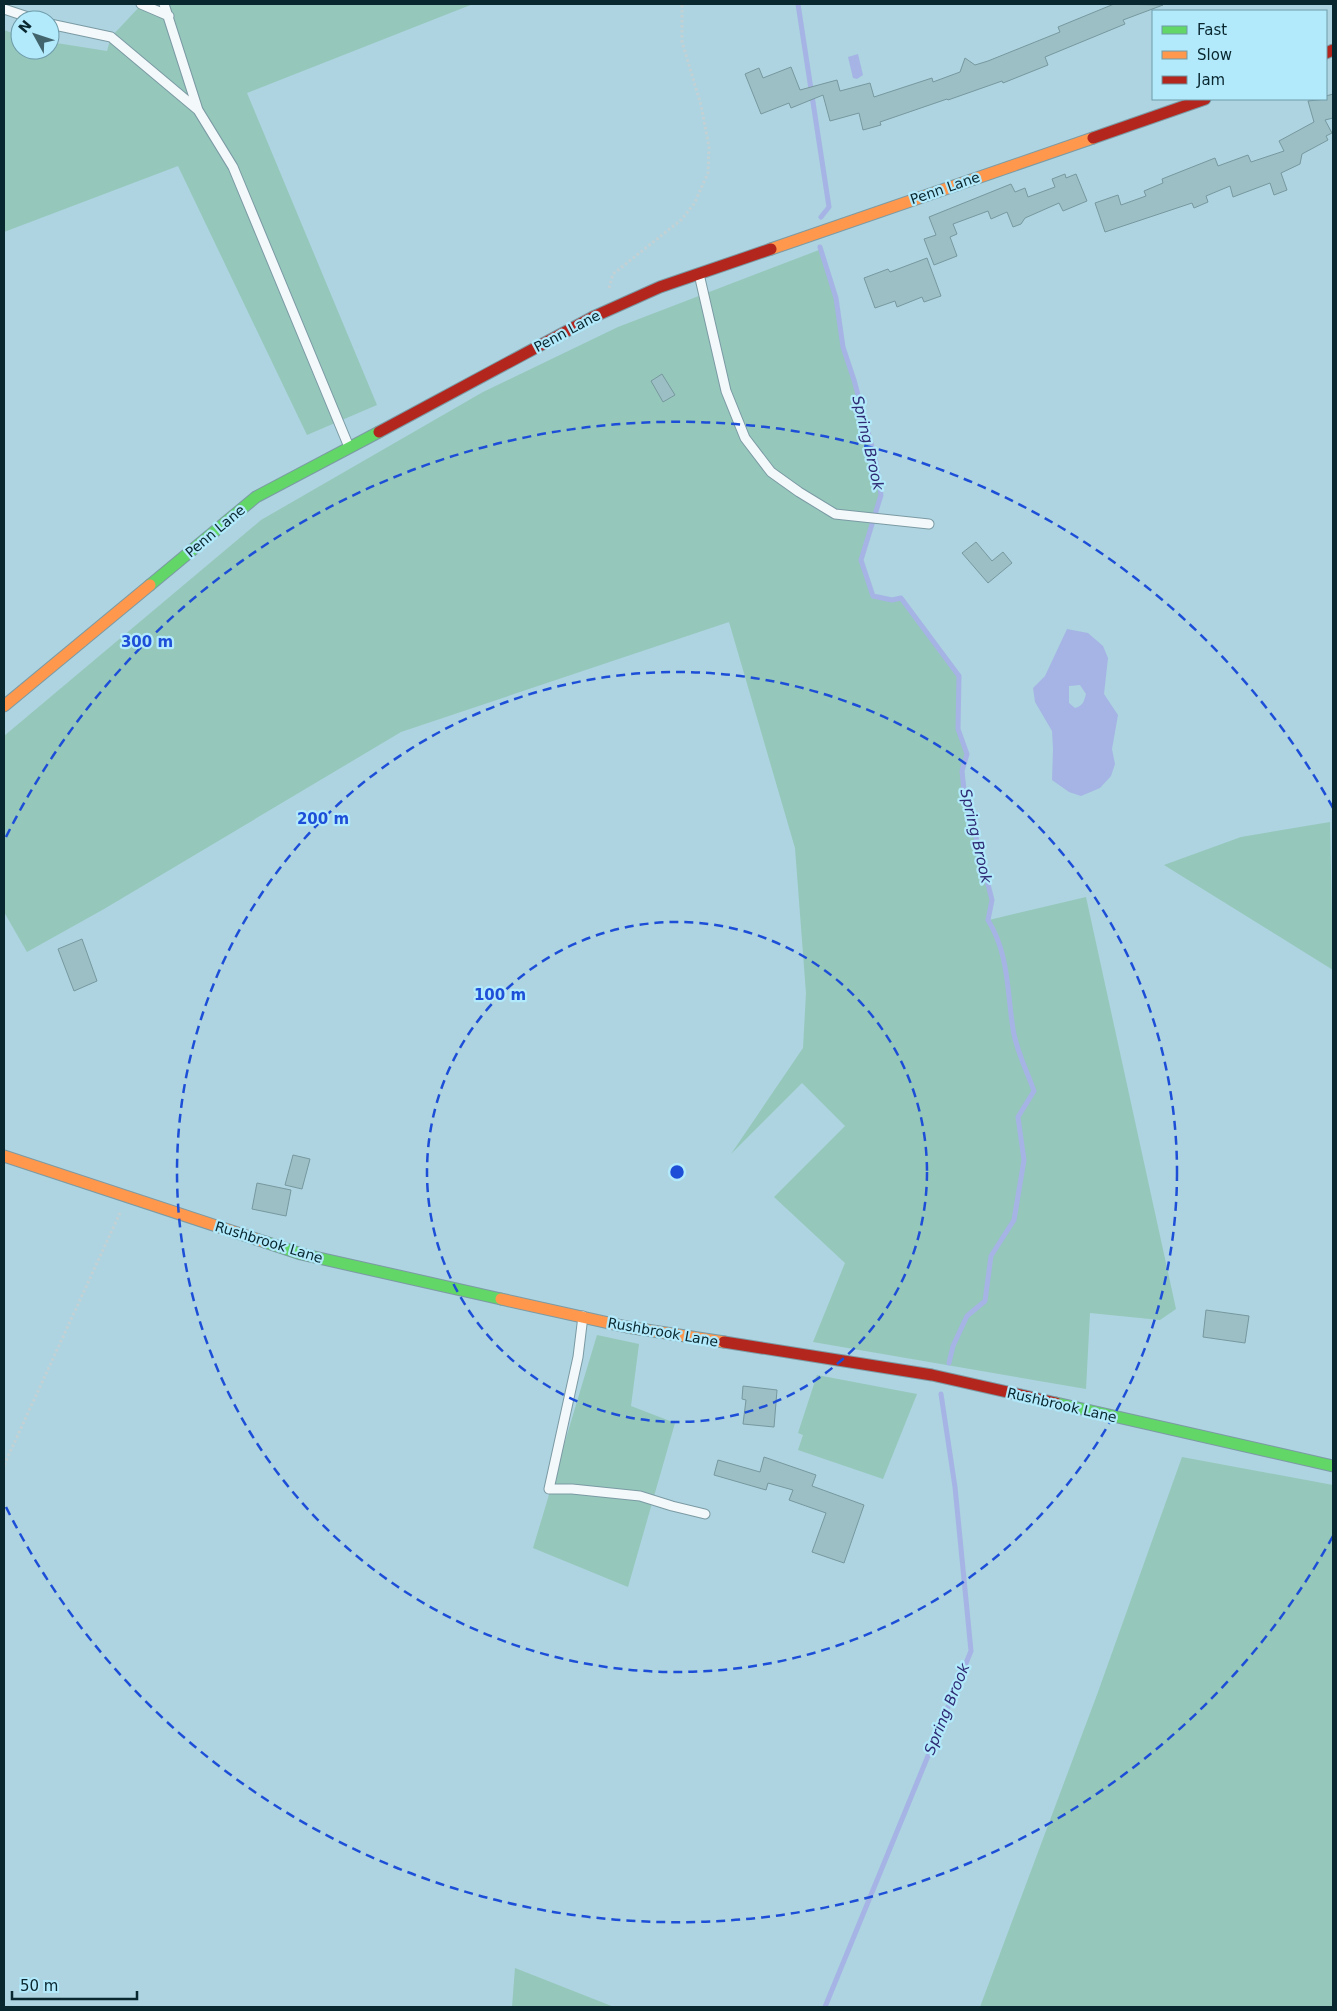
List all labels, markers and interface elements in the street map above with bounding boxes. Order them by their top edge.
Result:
north arrow [10,10,60,60]
legend [1152,10,1327,100]
text: N [15,17,35,36]
text: Fast [1197,21,1227,39]
text: Slow [1197,46,1232,64]
text: Jam [1196,71,1225,89]
street label: Penn Lane [908,169,982,207]
street label: Penn Lane [531,307,603,355]
water label: Spring Brook [848,394,888,493]
street label: Penn Lane [182,502,248,560]
text: 300 m [121,633,173,651]
water label: Spring Brook [956,787,996,886]
text: 200 m [297,810,349,828]
text: 100 m [474,986,526,1004]
centre of rings [668,1163,686,1181]
street label: Rushbrook Lane [213,1218,325,1266]
street label: Rushbrook Lane [606,1314,720,1350]
street label: Rushbrook Lane [1006,1385,1118,1425]
water label: Spring Brook [921,1660,974,1757]
scale bar [12,1968,138,2000]
text: 50 m [20,1977,58,1995]

